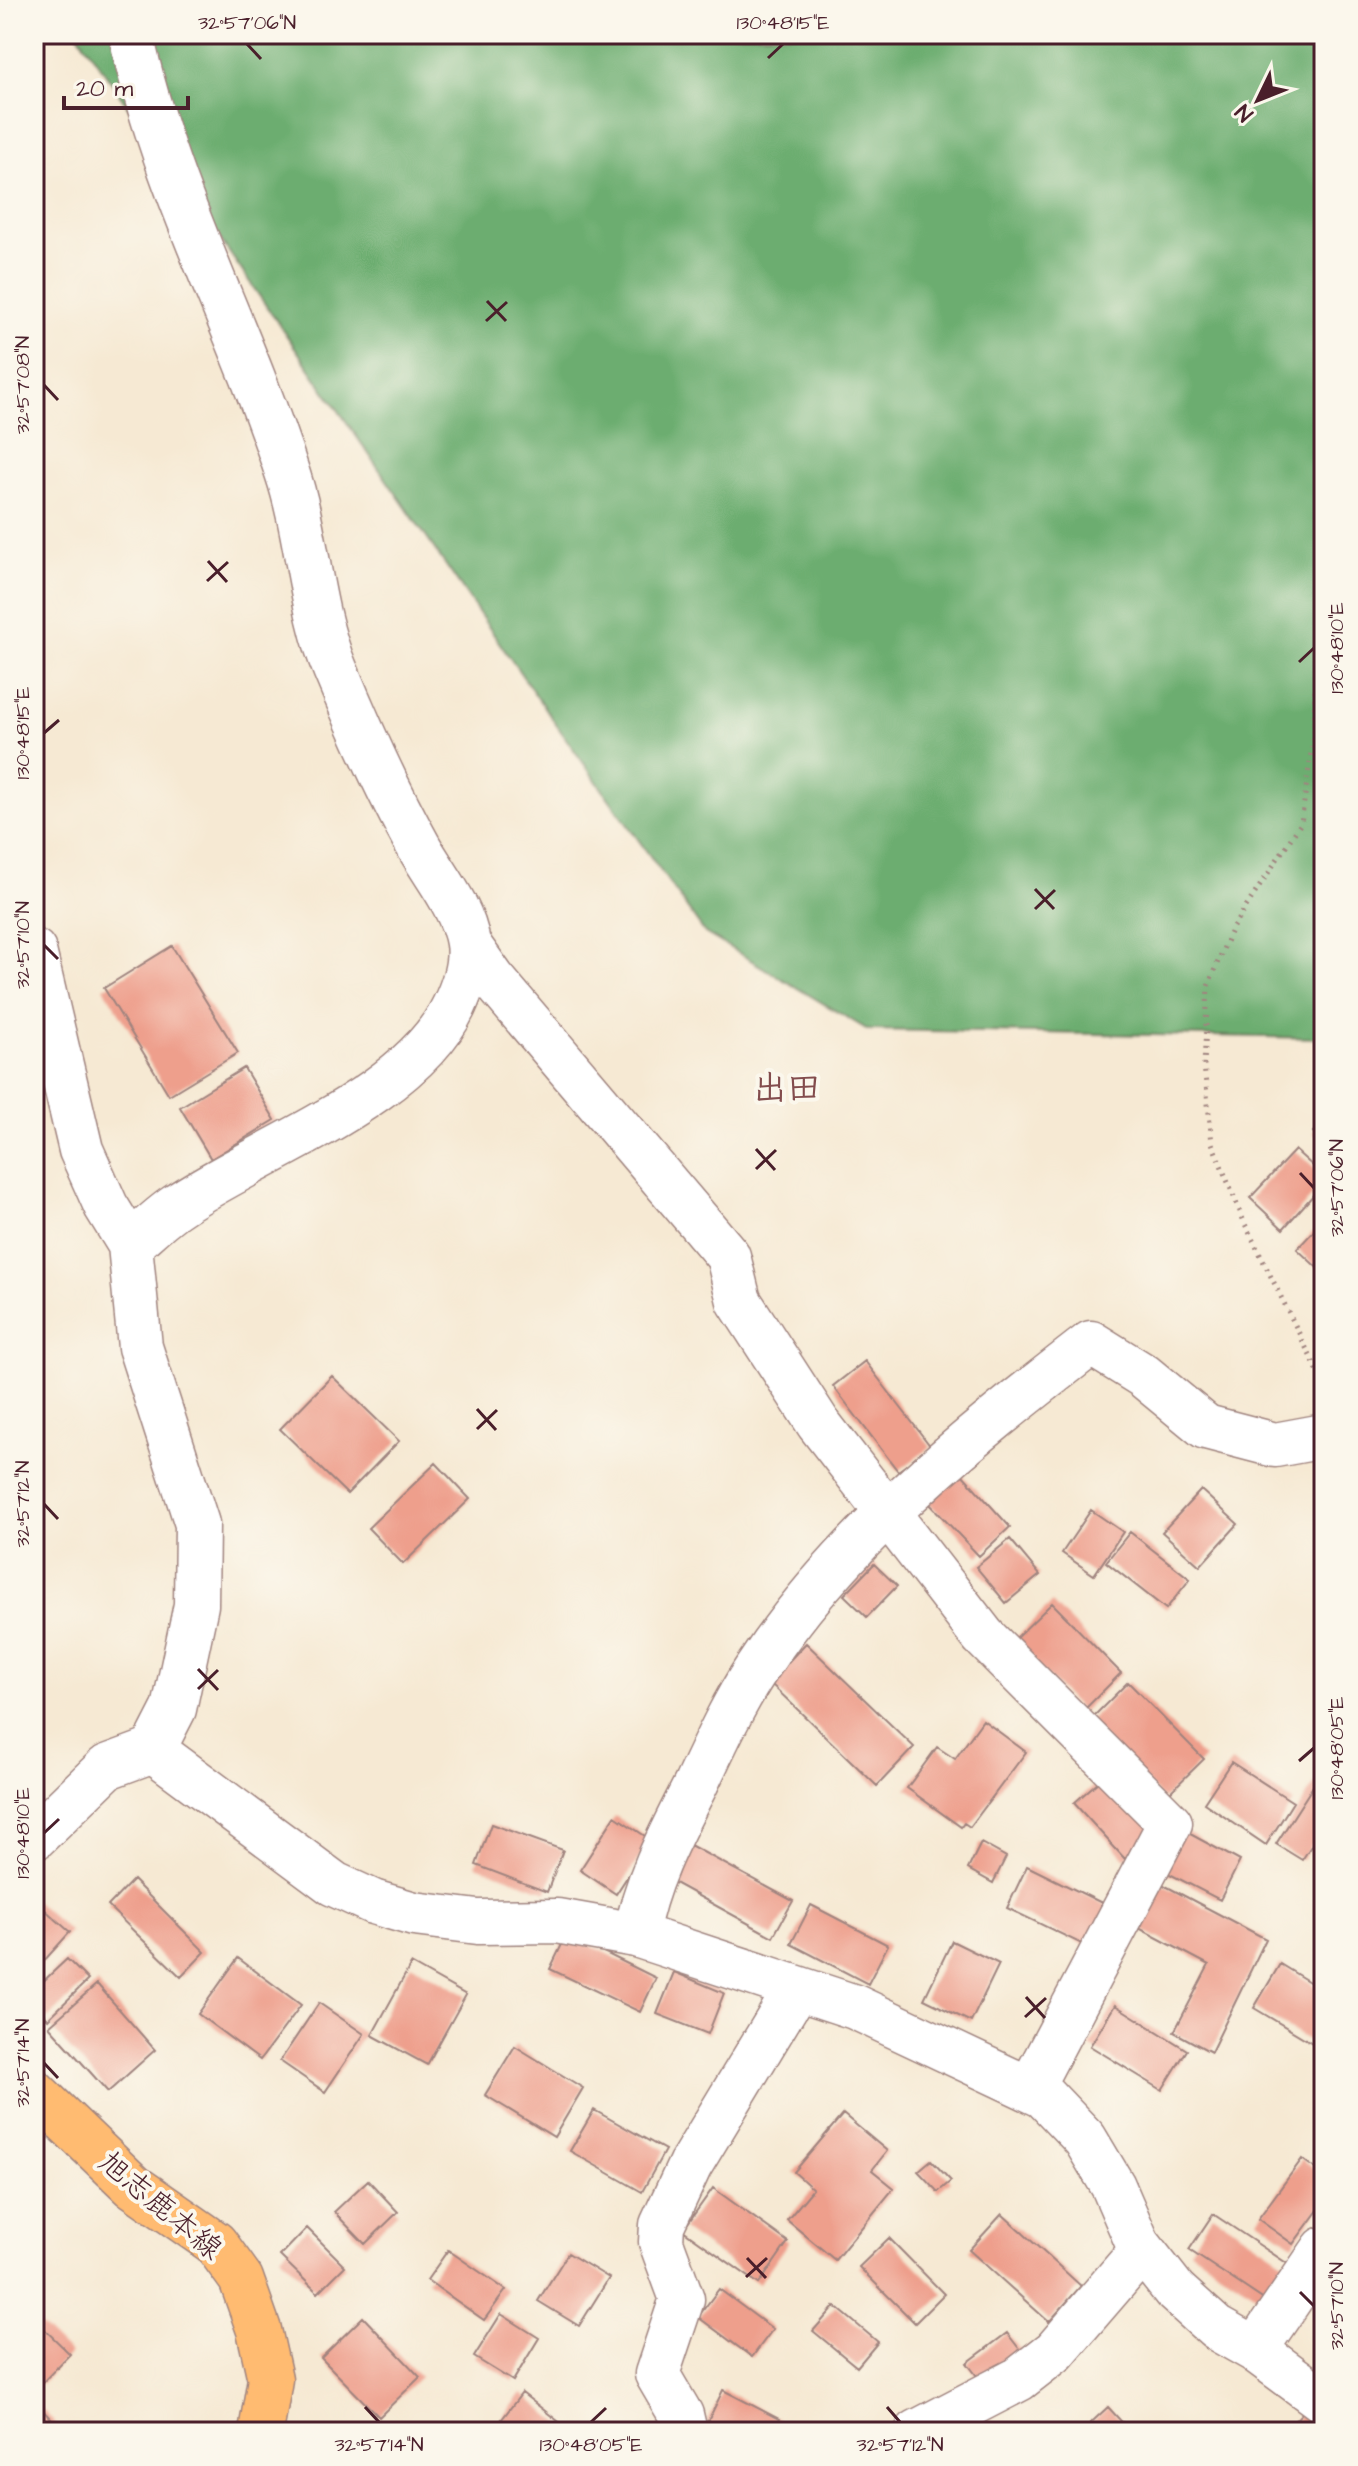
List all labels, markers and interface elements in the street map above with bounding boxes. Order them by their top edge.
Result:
text: 32°57'06"N [198,9,296,37]
text: 130°48'15"E [737,9,830,37]
scale bar [64,60,188,110]
north arrow [1218,60,1298,140]
text: 20 m [76,72,133,106]
text: N [1228,97,1261,128]
text: 32°57'08"N [9,336,37,434]
text: 130°48'10"E [1323,602,1351,694]
text: 130°48'15"E [9,686,37,779]
text: 32°57'10"N [9,901,37,989]
district label: 出田 [753,1065,821,1113]
text: 32°57'06"N [1323,1139,1351,1237]
text: 32°57'12"N [9,1461,37,1548]
text: 130°48'05"E [1323,1696,1351,1799]
text: 130°48'10"E [9,1787,37,1879]
text: 32°57'14"N [9,2018,37,2108]
street label: 旭志鹿本線 [89,2141,231,2270]
text: 32°57'10"N [1323,2262,1351,2350]
text: 32°57'14"N [334,2431,424,2459]
text: 130°48'05"E [540,2431,643,2459]
text: 32°57'12"N [857,2431,944,2459]

